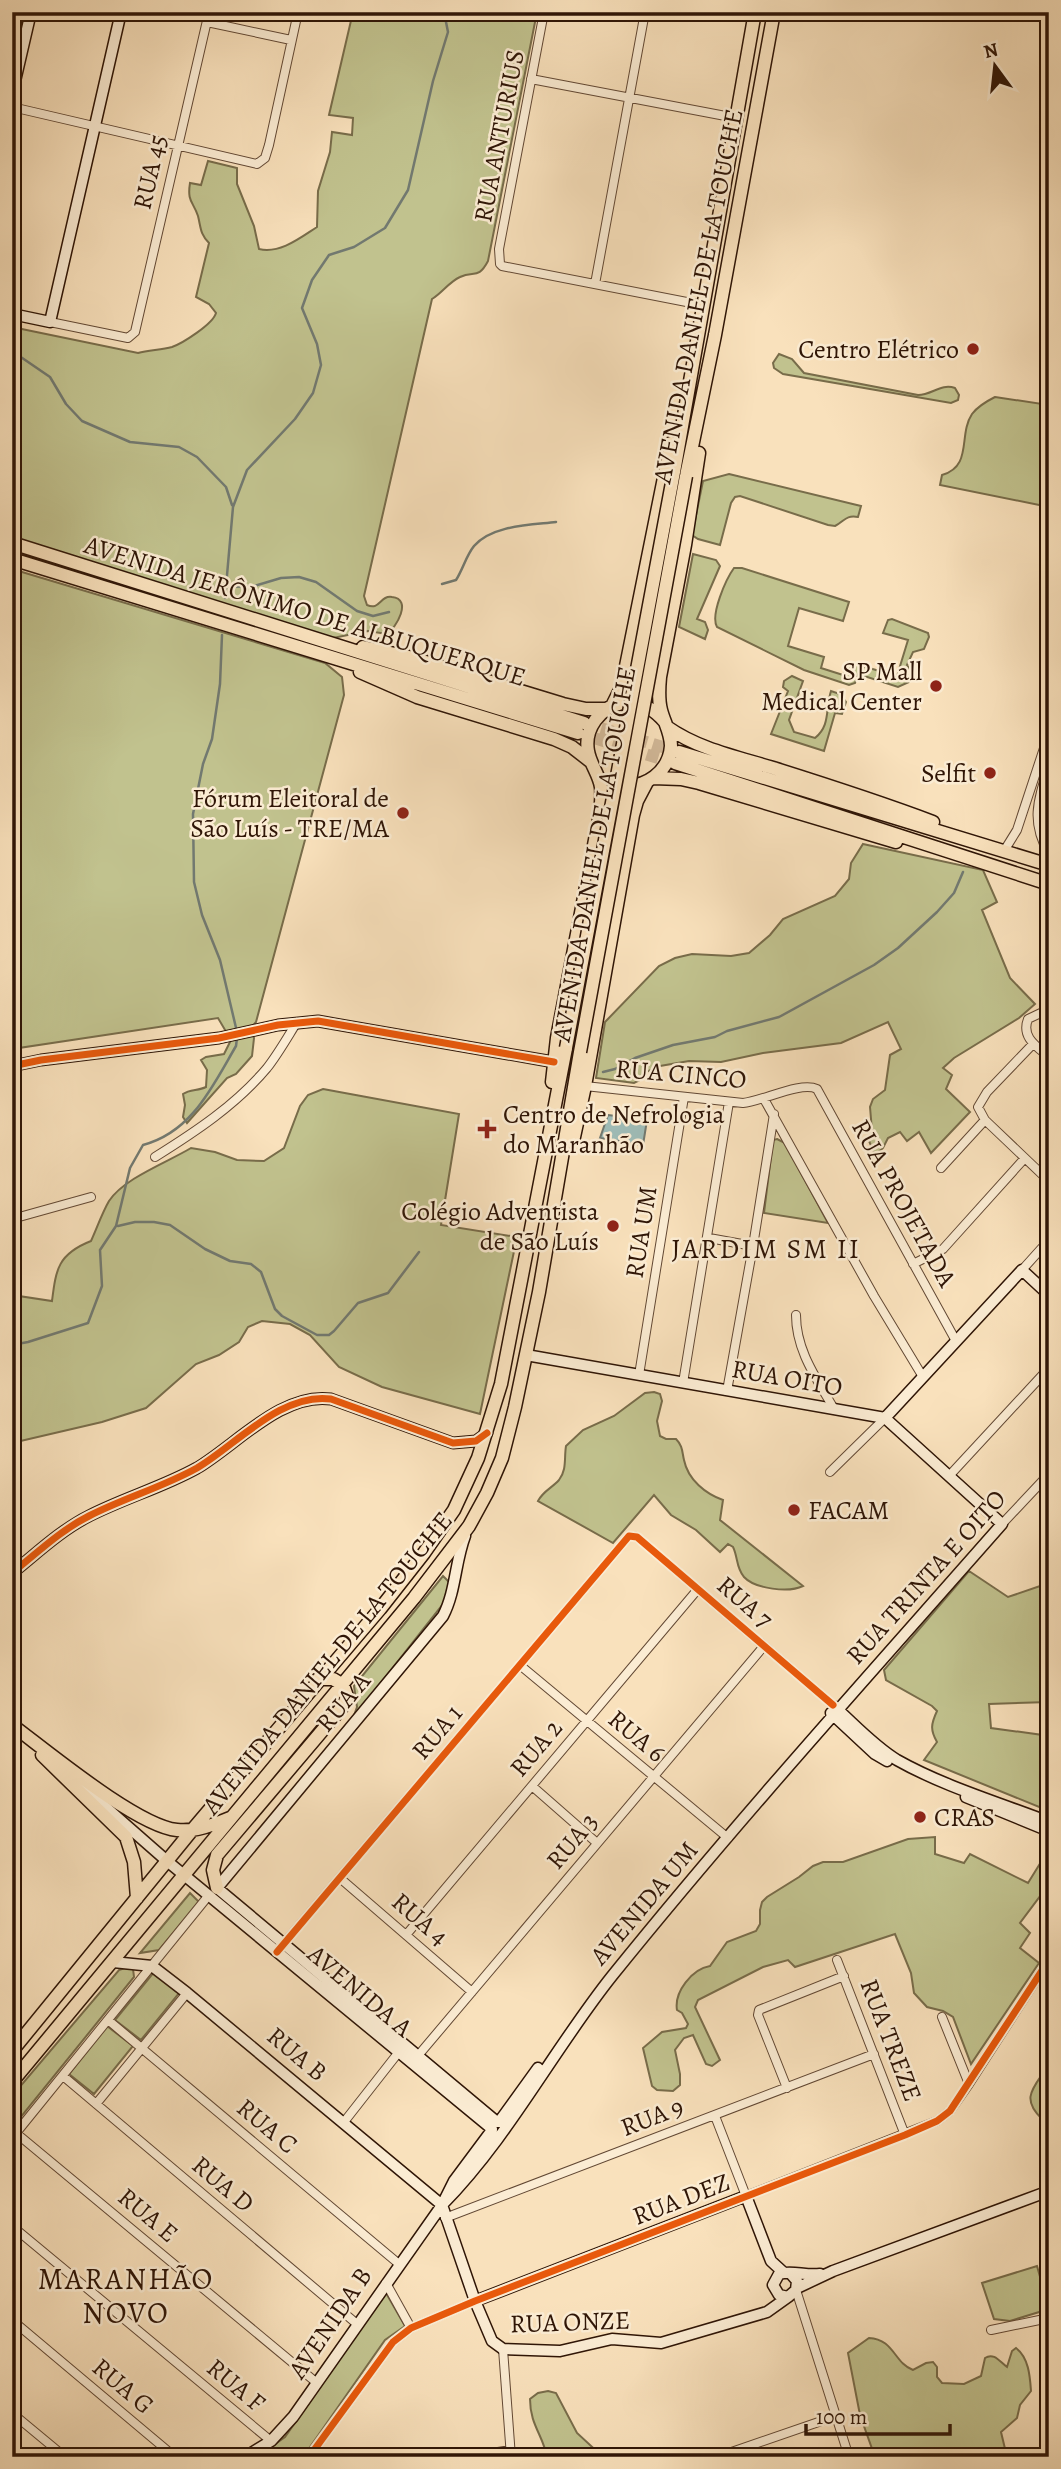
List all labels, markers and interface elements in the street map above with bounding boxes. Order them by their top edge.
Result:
north arrow [960,32,1030,102]
text: N [981,36,1001,65]
street label: RUA ANTURIUS [465,47,533,225]
street label: AVENIDA DANIEL DE LA TOUCHE [644,106,751,487]
street label: RUA 45 [124,131,176,213]
place label: Centro Elétrico [798,332,959,367]
marker: Centro Elétrico [965,341,981,357]
street label: AVENIDA JERÔNIMO DE ALBUQUERQUE [79,527,530,695]
place label: SP Mall Medical Center [761,654,922,719]
street label: AVENIDA DANIEL DE LA TOUCHE [544,664,644,1045]
marker: SP Mall Medical Center [928,678,944,694]
place label: Selfit [921,756,976,791]
marker: Selfit [982,765,998,781]
place label: Fórum Eleitoral de São Luís - TRE/MA [190,781,390,846]
marker: Fórum Eleitoral de São Luís - TRE/MA [395,805,411,821]
street label: RUA CINCO [614,1051,748,1097]
place label: Centro de Nefrologia do Maranhão [503,1097,725,1162]
street label: RUA PROJETADA [843,1113,965,1294]
marker: Centro de Nefrologia do Maranhão [477,1119,497,1139]
street label: RUA UM [616,1183,666,1281]
place label: Colégio Adventista de São Luís [401,1194,599,1259]
marker: Colégio Adventista de São Luís [605,1218,621,1234]
district label: JARDIM SM II [671,1230,861,1268]
street label: RUA OITO [729,1351,845,1405]
street label: RUA TRINTA E OITO [838,1482,1014,1672]
place label: FACAM [808,1493,889,1528]
marker: FACAM [786,1502,802,1518]
street label: AVENIDA DANIEL DE LA TOUCHE [193,1504,460,1823]
street label: RUA 7 [709,1568,781,1636]
street label: RUA A [308,1664,379,1739]
street label: RUA 1 [404,1697,470,1767]
street label: RUA 6 [601,1702,673,1770]
street label: RUA 2 [502,1712,570,1784]
place label: CRAS [934,1800,995,1835]
street label: RUA 3 [538,1805,606,1877]
marker: CRAS [912,1809,928,1825]
street label: AVENIDA UM [581,1834,706,1973]
street label: RUA 4 [384,1884,456,1954]
street label: AVENIDA A [299,1936,420,2046]
street label: RUA TREZE [852,1974,930,2106]
street label: RUA B [259,2019,335,2089]
street label: RUA 9 [615,2089,689,2145]
street label: RUA C [229,2090,305,2162]
street label: RUA D [184,2148,262,2220]
street label: RUA DEZ [627,2164,735,2234]
street label: RUA E [111,2180,185,2250]
district label: MARANHÃO NOVO [38,2259,214,2333]
street label: AVENIDA B [279,2260,380,2386]
street label: RUA ONZE [509,2302,631,2342]
street label: RUA G [85,2350,161,2422]
street label: RUA F [199,2350,273,2420]
scale bar [806,2392,949,2436]
text: 100 m [816,2403,867,2431]

